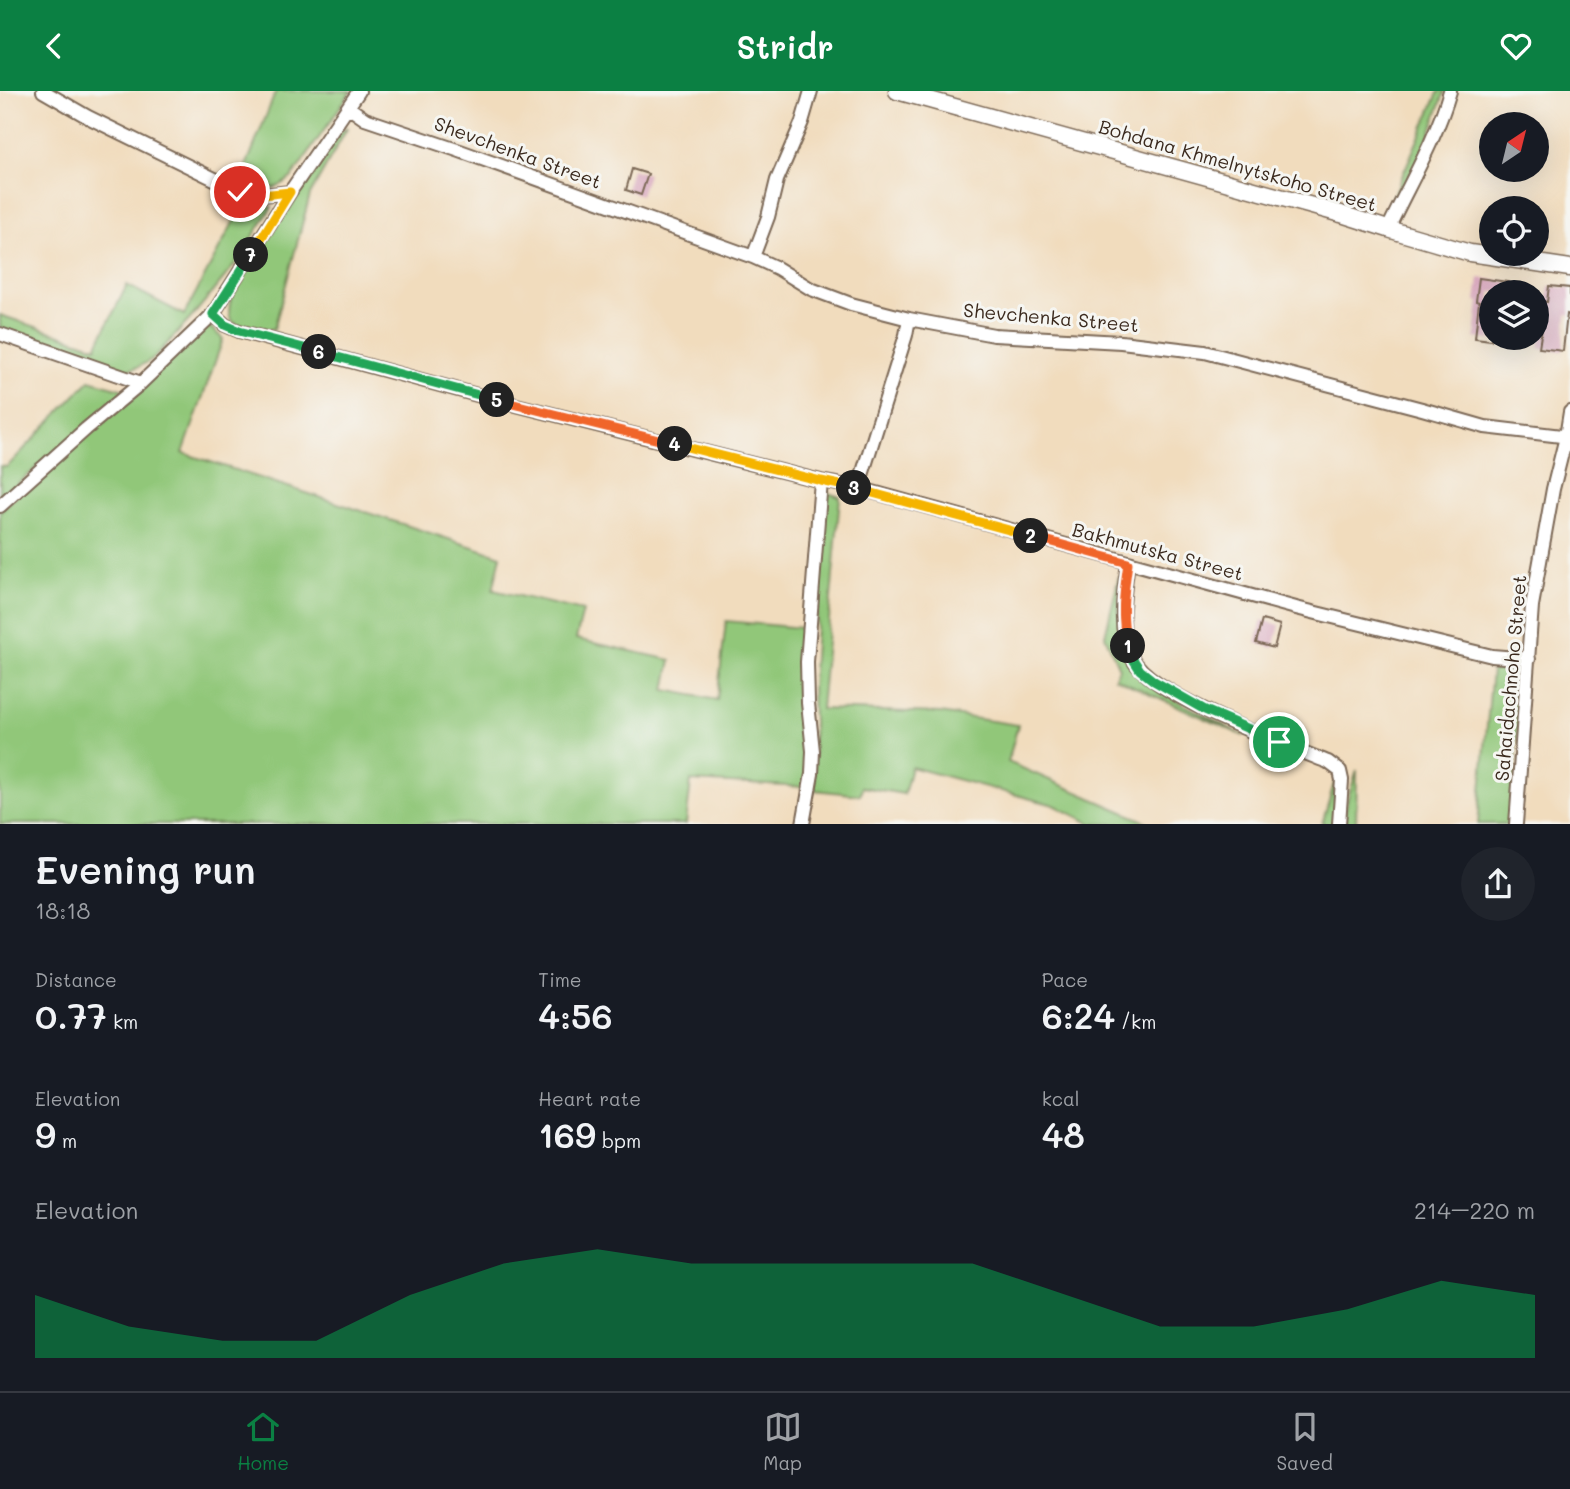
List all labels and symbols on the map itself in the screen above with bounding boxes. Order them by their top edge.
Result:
street label: Shevchenka Street [431,110,605,194]
north arrow [1479,112,1549,182]
street label: Bohdana Khmelnytskoho Street [1096,113,1380,217]
pin [210,162,270,222]
pin: 7 [233,237,268,273]
street label: Shevchenka Street [962,297,1140,337]
pin: 6 [302,335,336,369]
pin: 5 [480,383,514,417]
pin: 4 [658,427,692,461]
pin: 3 [836,471,872,505]
street label: Bakhmutska Street [1070,516,1246,586]
pin: 2 [1014,519,1048,553]
street label: Sahaidachnoho Street [1489,574,1531,782]
pin: 1 [1110,629,1146,663]
pin [1249,712,1309,772]

